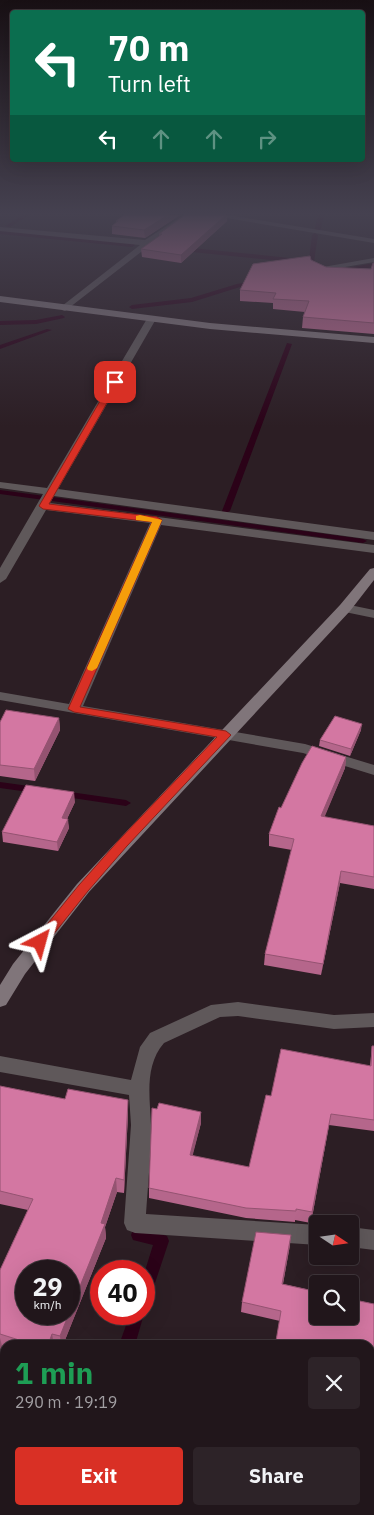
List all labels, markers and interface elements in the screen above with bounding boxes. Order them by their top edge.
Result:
text: 70 m [108,25,190,71]
icon: left [25,30,90,95]
text: Turn left [108,69,191,98]
icon: left [94,125,122,153]
icon: ahead [147,125,175,153]
icon: ahead [200,125,228,153]
icon: right [253,125,281,153]
pin [94,361,136,403]
icon: arrive [101,368,129,396]
position arrow [13,915,65,967]
north arrow [309,1215,359,1265]
map controls [309,1215,359,1325]
speed limit sign: 40 [90,1260,155,1325]
text: 29 [32,1270,63,1303]
button: search [309,1275,359,1325]
text: km/h [33,1297,62,1312]
text: 1 min [15,1353,93,1392]
button: close [308,1357,360,1409]
text: 290 m · 19:19 [15,1392,117,1412]
button: Exit [15,1447,183,1505]
button: Share [193,1447,360,1505]

